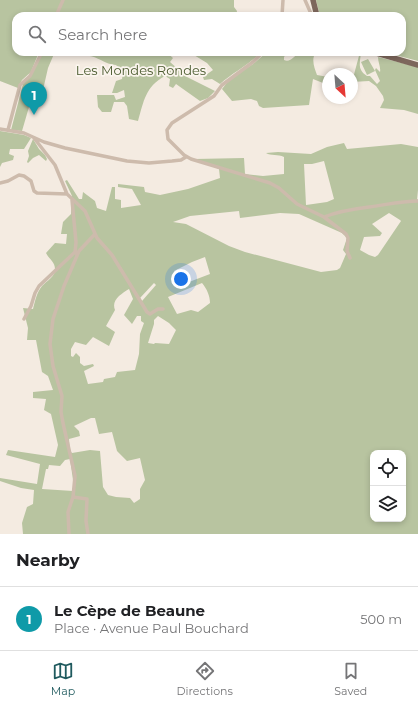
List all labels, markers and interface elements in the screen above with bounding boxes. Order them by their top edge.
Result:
search box [12,12,406,56]
icon: search [26,23,48,45]
text: Search here [58,25,147,44]
park label: Les Mondes Rondes [76,62,206,78]
north arrow [322,68,358,104]
pin: 1 [21,82,47,115]
your location [171,269,191,289]
map controls [370,450,406,522]
button: locate [370,450,406,486]
button: layers [370,486,406,522]
text: Nearby [16,550,80,570]
text: Le Cèpe de Beaune [54,601,205,620]
text: 1 [26,611,32,627]
text: 500 m [360,611,402,627]
text: Place · Avenue Paul Bouchard [54,620,249,636]
tab: Map [51,660,75,698]
tab: Directions [177,660,233,698]
tab: Saved [334,660,367,698]

